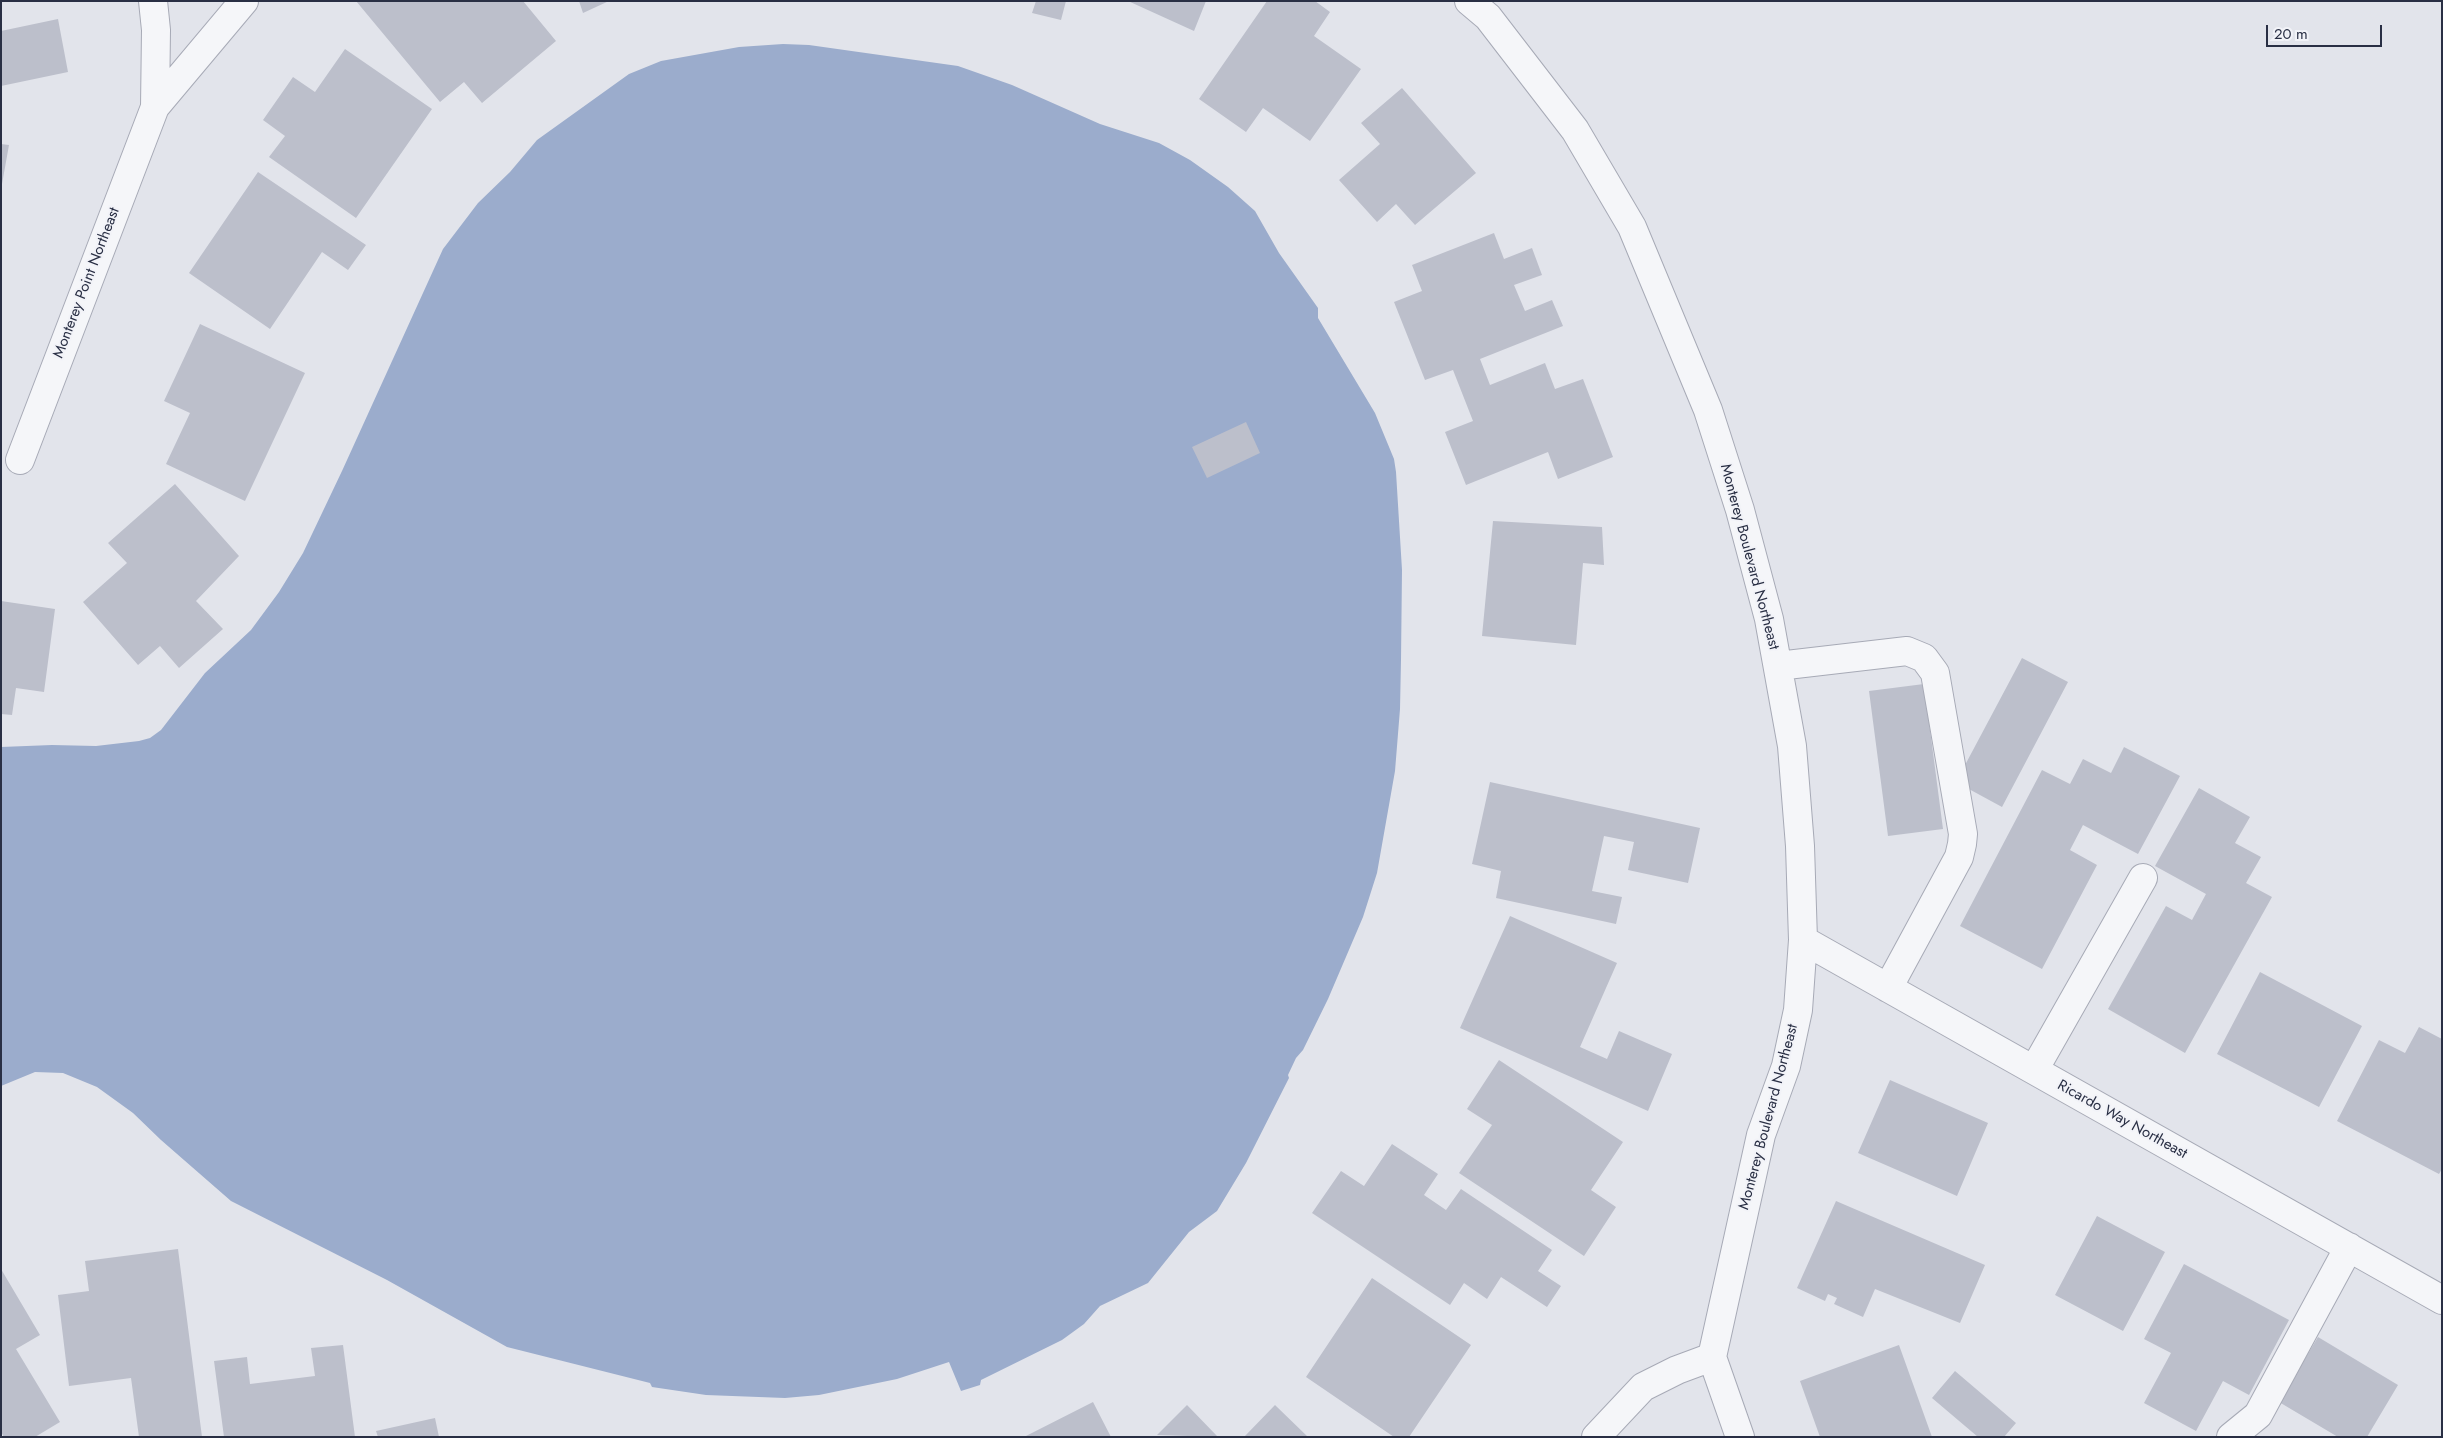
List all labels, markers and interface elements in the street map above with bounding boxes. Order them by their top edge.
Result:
scale bar [2268,15,2384,47]
text: 20 m [2274,23,2308,45]
street label: Monterey Point Northeast [50,205,124,361]
street label: Monterey Boulevard Northeast [1716,462,1782,652]
street label: Monterey Boulevard Northeast [1736,1022,1802,1212]
street label: Ricardo Way Northeast [2054,1077,2190,1163]

